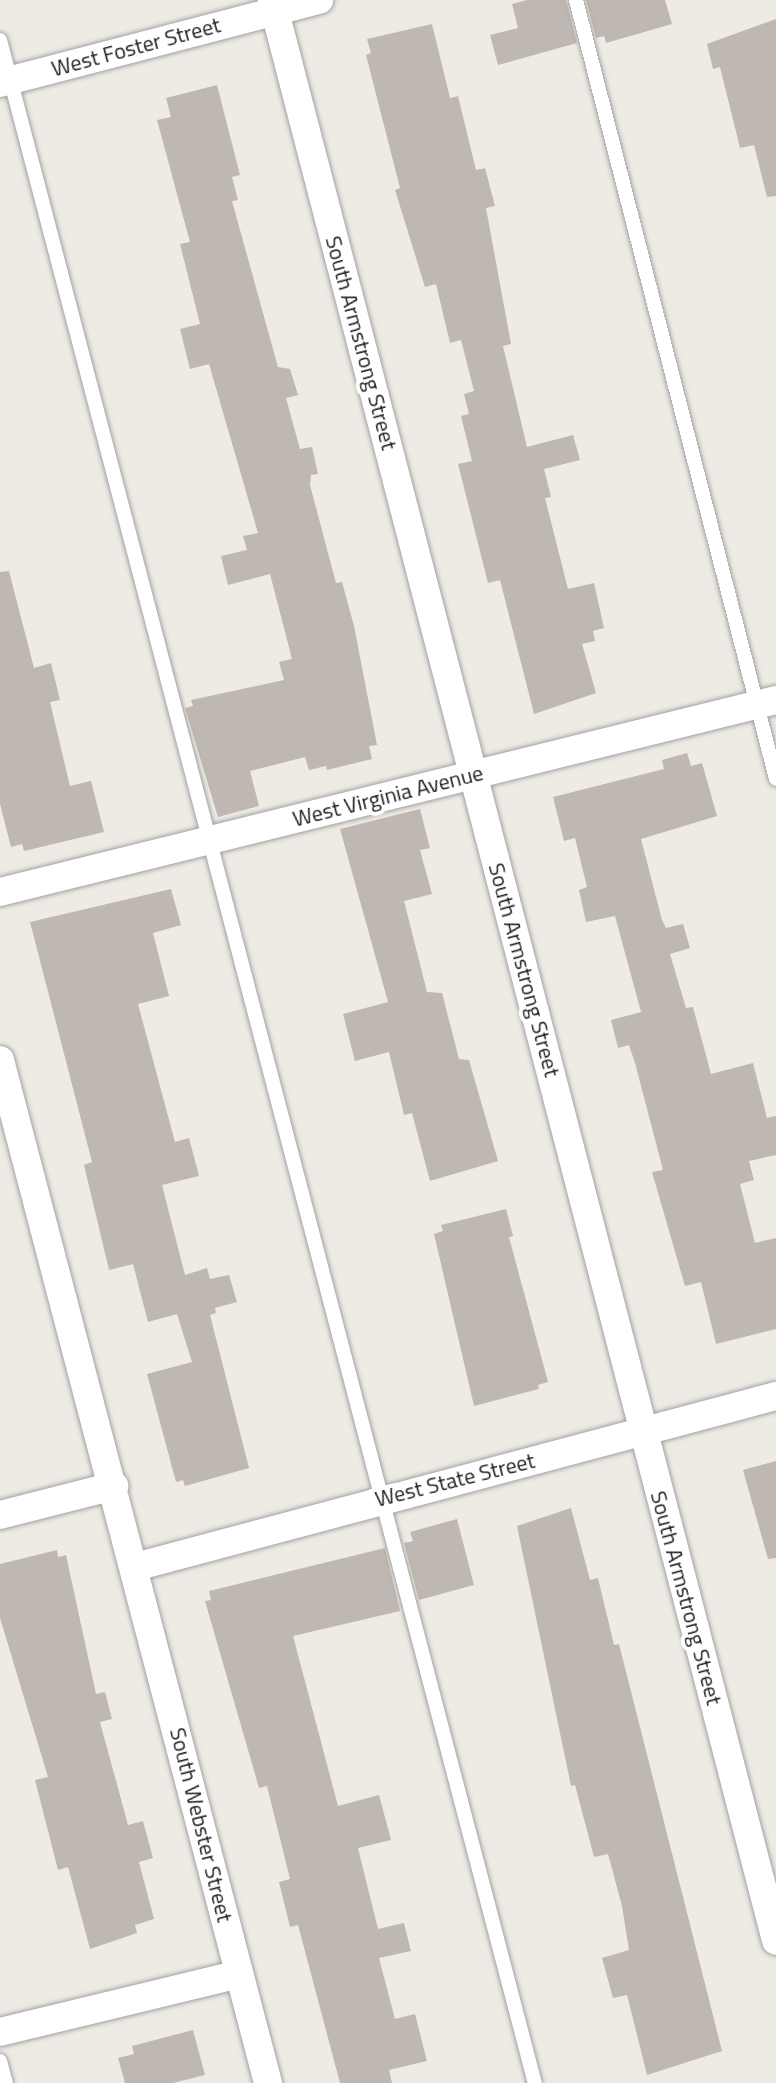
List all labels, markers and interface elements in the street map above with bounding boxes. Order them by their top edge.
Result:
street label: West Foster Street [49,12,223,82]
street label: South Armstrong Street [320,233,402,453]
street label: West Virginia Avenue [290,760,486,832]
street label: South Armstrong Street [483,860,565,1080]
street label: West State Street [372,1447,538,1513]
street label: South Armstrong Street [645,1488,727,1708]
street label: South Webster Street [164,1725,238,1925]

